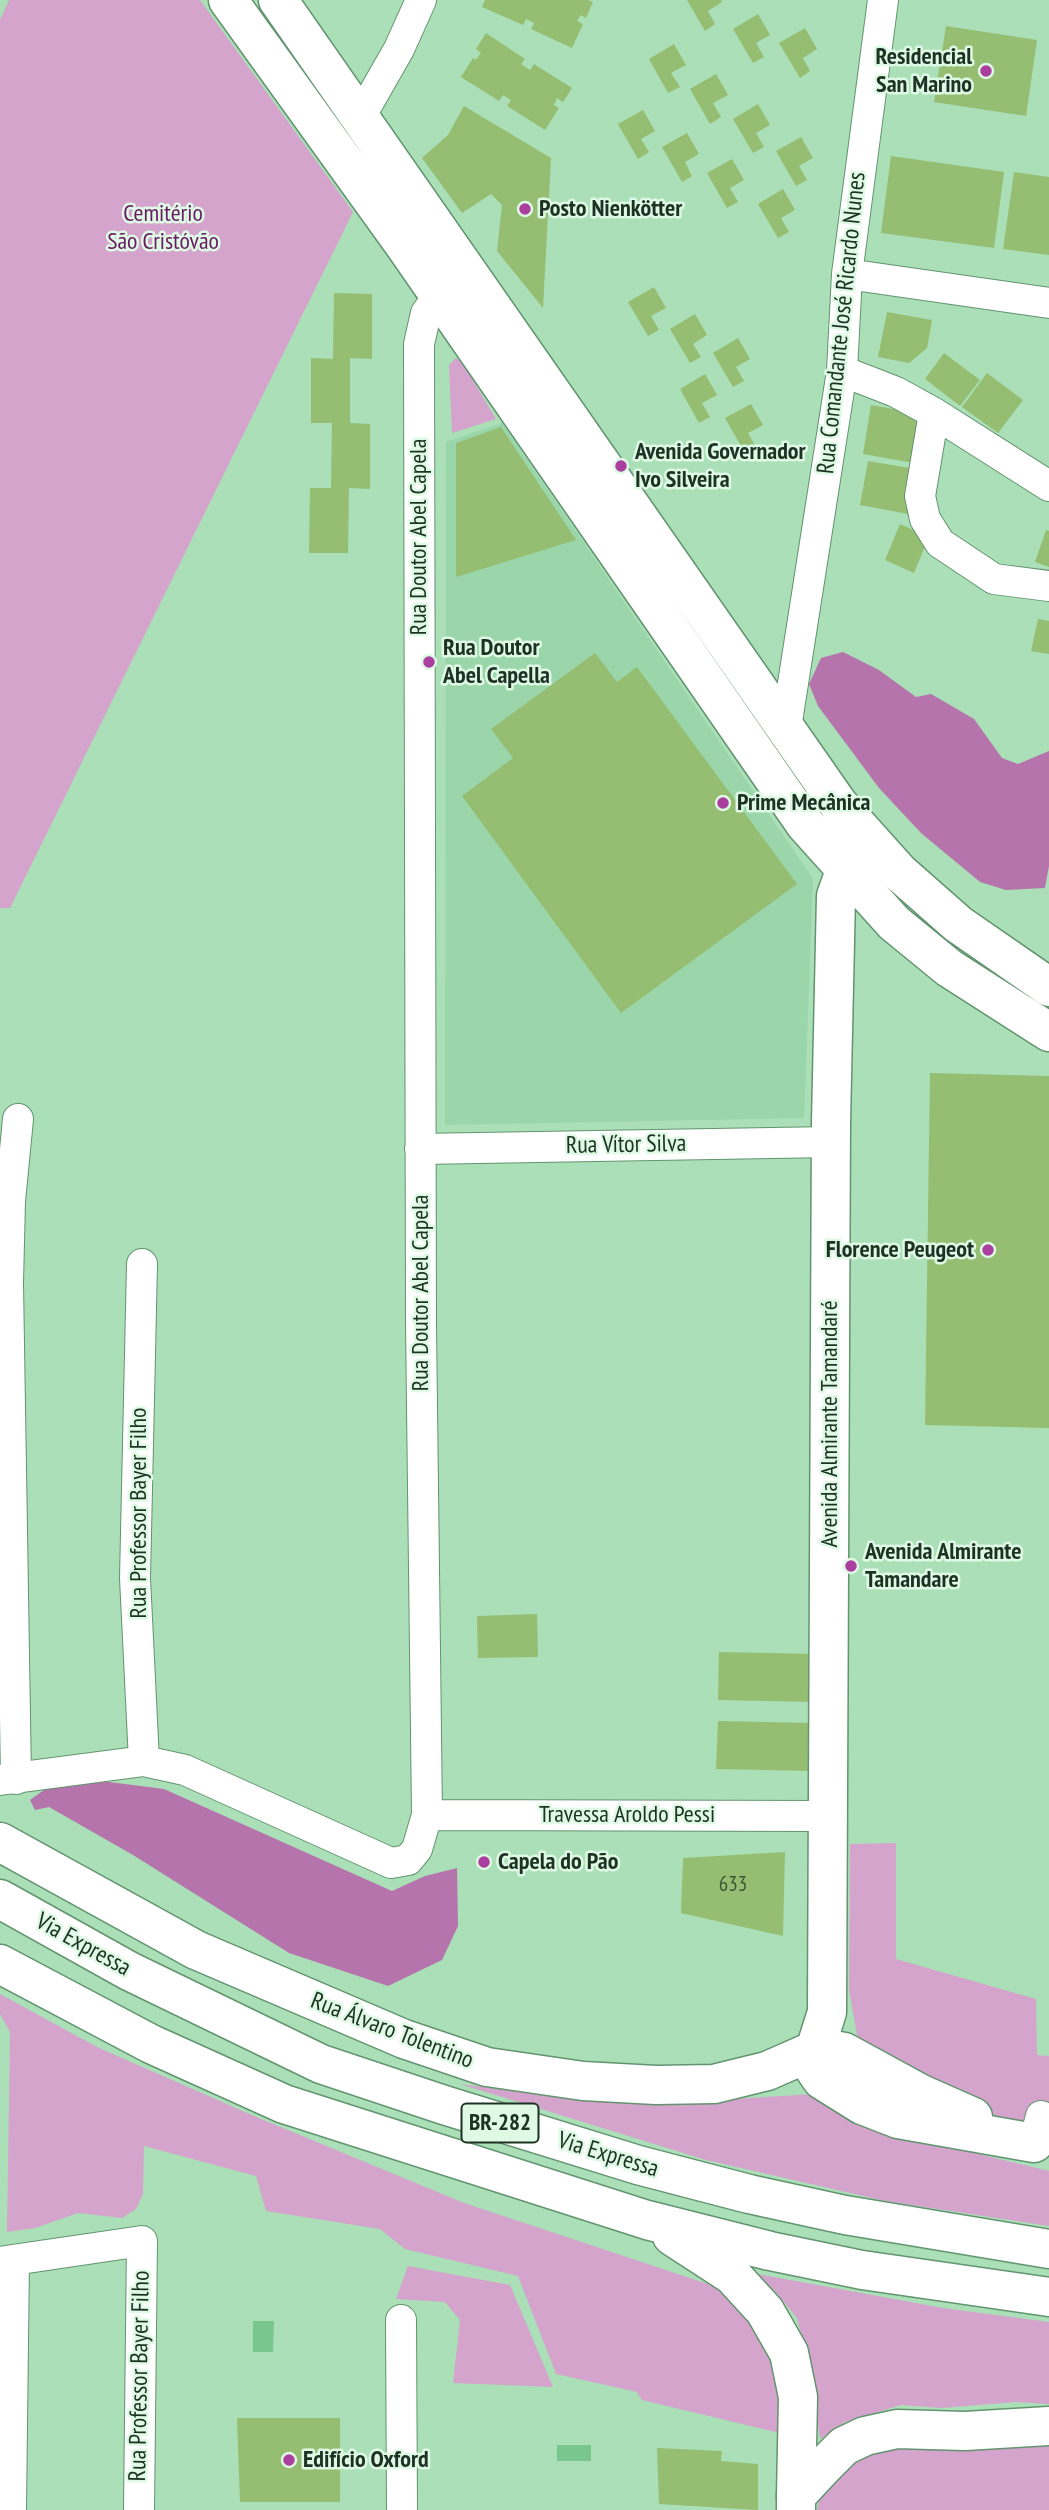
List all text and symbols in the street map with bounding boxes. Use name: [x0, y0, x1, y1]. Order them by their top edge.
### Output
place label: Residencial San Marino: [876, 43, 972, 99]
marker: Residencial San Marino: [978, 63, 994, 79]
street label: Rua Comandante José Ricardo Nunes: [812, 171, 872, 475]
place label: Posto Nienkötter: [539, 195, 682, 223]
park label: Cemitério São Cristóvão: [107, 200, 219, 256]
marker: Posto Nienkötter: [517, 201, 533, 217]
place label: Avenida Governador Ivo Silveira: [635, 438, 806, 494]
street label: Rua Doutor Abel Capela: [405, 439, 433, 635]
marker: Avenida Governador Ivo Silveira: [613, 458, 629, 474]
place label: Rua Doutor Abel Capella: [443, 634, 550, 690]
marker: Rua Doutor Abel Capella: [421, 654, 437, 670]
place label: Prime Mecânica: [737, 789, 870, 817]
marker: Prime Mecânica: [715, 795, 731, 811]
street label: Rua Vítor Silva: [566, 1130, 686, 1160]
street label: Rua Doutor Abel Capela: [407, 1195, 435, 1391]
place label: Florence Peugeot: [826, 1236, 974, 1264]
marker: Florence Peugeot: [980, 1242, 996, 1258]
street label: Avenida Almirante Tamandaré: [816, 1300, 844, 1548]
street label: Rua Professor Bayer Filho: [125, 1408, 153, 1618]
place label: Avenida Almirante Tamandare: [865, 1538, 1021, 1594]
marker: Avenida Almirante Tamandare: [843, 1558, 859, 1574]
street label: Travessa Aroldo Pessi: [539, 1801, 715, 1829]
place label: Capela do Pão: [498, 1848, 618, 1876]
marker: Capela do Pão: [476, 1854, 492, 1870]
house number: 633: [719, 1872, 747, 1898]
street label: Via Expressa: [31, 1907, 135, 1983]
street label: Rua Álvaro Tolentino: [307, 1987, 477, 2075]
road number: BR-282: [462, 2104, 538, 2142]
street label: Via Expressa: [554, 2126, 662, 2184]
street label: Rua Professor Bayer Filho: [124, 2270, 156, 2482]
place label: Edifício Oxford: [303, 2446, 429, 2474]
marker: Edifício Oxford: [281, 2452, 297, 2468]

